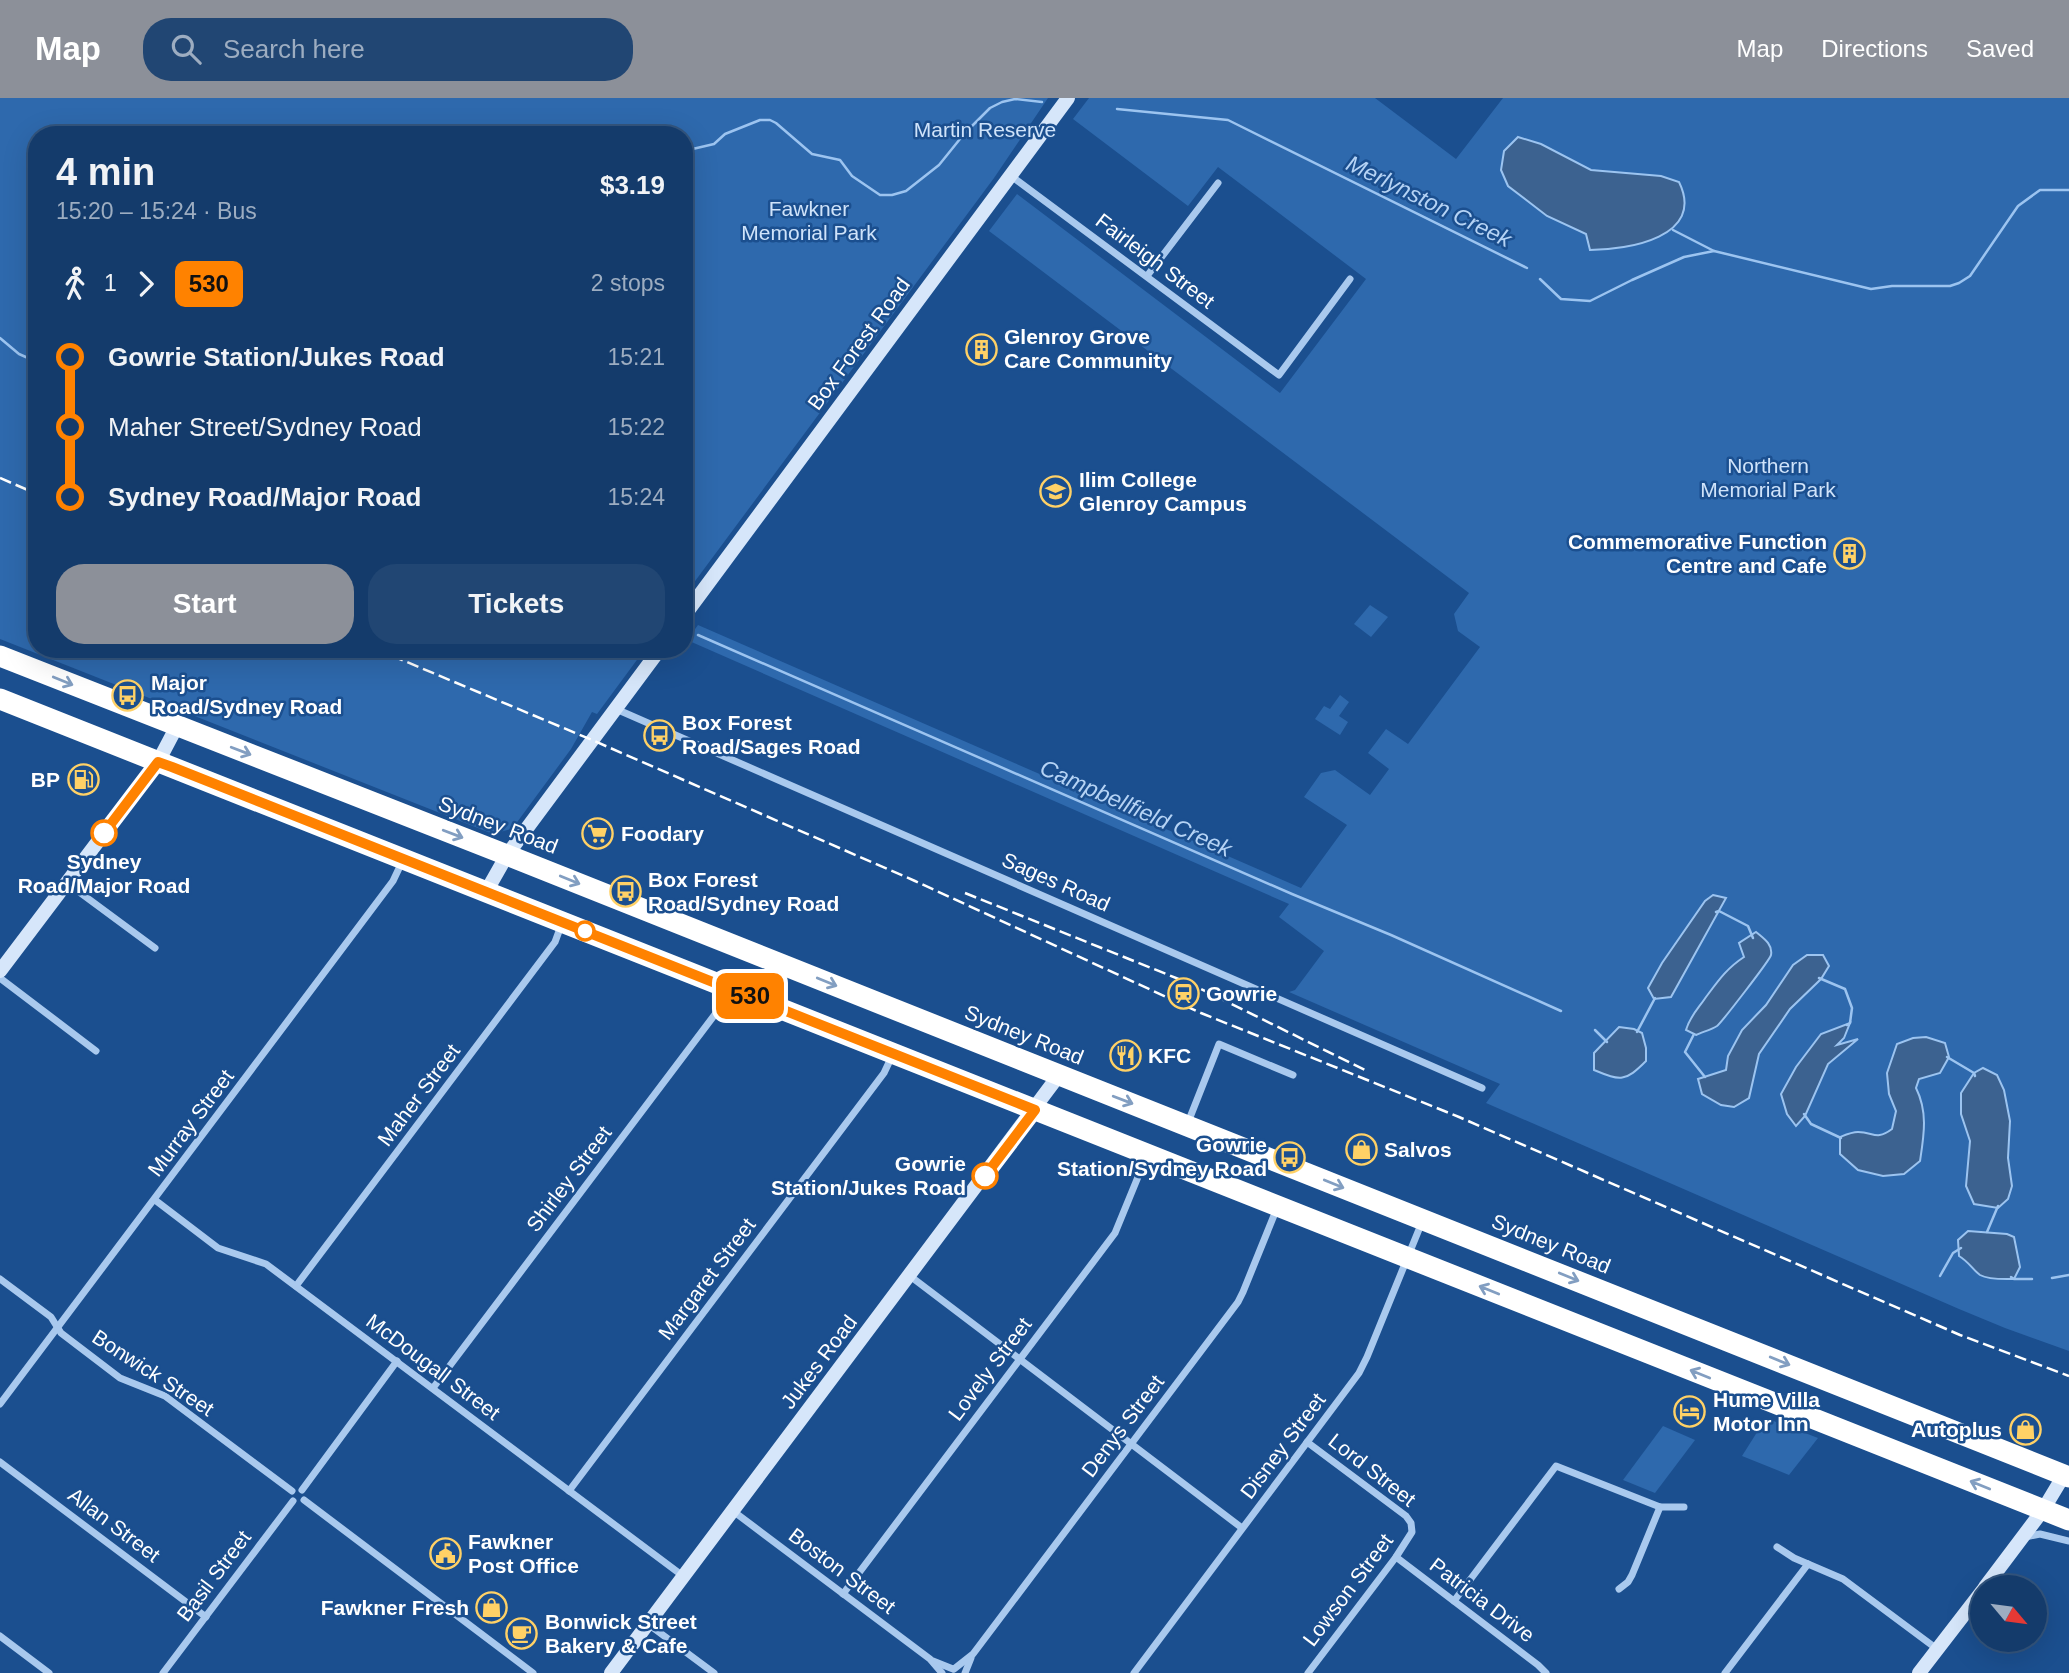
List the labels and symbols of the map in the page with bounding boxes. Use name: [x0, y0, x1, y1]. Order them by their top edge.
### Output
park label: Martin Reserve: [914, 118, 1056, 141]
water label: Merlynston Creek: [1342, 150, 1517, 253]
park label: Fawkner Memorial Park: [741, 197, 877, 244]
street label: Fairleigh Street: [1092, 209, 1219, 313]
street label: Box Forest Road: [803, 273, 914, 414]
place label: Glenroy Grove Care Community: [1004, 325, 1172, 372]
building icon: Glenroy Grove Care Community: [964, 332, 998, 366]
park label: Northern Memorial Park: [1700, 454, 1836, 501]
place label: Ilim College Glenroy Campus: [1079, 468, 1247, 515]
school or university icon: Ilim College Glenroy Campus: [1039, 475, 1073, 509]
place label: Commemorative Function Centre and Cafe: [1568, 530, 1827, 577]
building icon: Commemorative Function Centre and Cafe: [1833, 537, 1867, 571]
place label: Major Road/Sydney Road: [151, 671, 342, 718]
one-way arrow: [52, 675, 74, 688]
bus stop icon: Major Road/Sydney Road: [111, 678, 145, 712]
place label: Box Forest Road/Sages Road: [682, 711, 861, 758]
bus stop icon: Box Forest Road/Sages Road: [642, 718, 676, 752]
one-way arrow: [229, 745, 251, 758]
water label: Campbellfield Creek: [1036, 754, 1237, 863]
fuel station icon: BP: [66, 763, 100, 797]
place label: BP: [31, 768, 60, 791]
street label: Sydney Road: [435, 791, 561, 858]
supermarket icon: Foodary: [581, 817, 615, 851]
marker: Sydney Road/Major Road: [91, 820, 117, 846]
place label: Foodary: [621, 822, 704, 845]
one-way arrow: [441, 828, 463, 841]
street label: Sages Road: [999, 848, 1114, 916]
place label: Sydney Road/Major Road: [18, 850, 190, 897]
place label: Box Forest Road/Sydney Road: [648, 868, 839, 915]
one-way arrow: [559, 874, 580, 887]
bus stop icon: Box Forest Road/Sydney Road: [608, 875, 642, 909]
unlabelled marker: [575, 921, 595, 941]
line badge: 530: [710, 973, 790, 1019]
one-way arrow: [816, 977, 837, 990]
station icon: Gowrie: [1166, 977, 1200, 1011]
place label: Gowrie: [1206, 982, 1277, 1005]
street label: Sydney Road: [961, 1000, 1087, 1069]
street label: Maher Street: [373, 1039, 464, 1150]
restaurant icon: KFC: [1108, 1039, 1142, 1073]
place label: KFC: [1148, 1044, 1191, 1067]
street label: Murray Street: [143, 1065, 238, 1180]
one-way arrow: [1112, 1095, 1133, 1107]
street label: Shirley Street: [521, 1121, 616, 1236]
place label: Gowrie Station/Sydney Road: [1057, 1133, 1267, 1180]
shop icon: Salvos: [1344, 1133, 1378, 1167]
place label: Salvos: [1384, 1138, 1452, 1161]
bus stop icon: Gowrie Station/Sydney Road: [1273, 1140, 1307, 1174]
place label: Gowrie Station/Jukes Road: [771, 1152, 966, 1199]
marker: Gowrie Station/Jukes Road: [972, 1163, 998, 1189]
one-way arrow: [1323, 1178, 1345, 1191]
street label: Sydney Road: [1488, 1209, 1614, 1278]
street label: Margaret Street: [654, 1213, 760, 1344]
one-way arrow: [1557, 1271, 1579, 1284]
one-way arrow: [1478, 1282, 1500, 1295]
street label: McDougall Street: [362, 1309, 505, 1424]
street label: Jukes Road: [776, 1310, 861, 1413]
street label: Lovely Street: [944, 1313, 1036, 1425]
street label: Bonwick Street: [88, 1325, 218, 1420]
one-way arrow: [1769, 1356, 1790, 1369]
one-way arrow: [1690, 1366, 1712, 1379]
street label: Denys Street: [1077, 1370, 1168, 1481]
street label: Disney Street: [1235, 1388, 1330, 1503]
place label: Hume Villa Motor Inn: [1713, 1388, 1820, 1435]
hotel icon: Hume Villa Motor Inn: [1673, 1395, 1707, 1429]
shop icon: Autoplus: [2008, 1413, 2042, 1447]
place label: Autoplus: [1911, 1418, 2002, 1441]
street label: Lord Street: [1324, 1429, 1420, 1511]
one-way arrow: [1970, 1477, 1991, 1490]
street label: Allan Street: [64, 1483, 165, 1567]
street label: Boston Street: [785, 1523, 900, 1618]
street label: Basil Street: [172, 1526, 255, 1626]
street label: Lowson Street: [1298, 1529, 1397, 1650]
place label: Fawkner Post Office: [468, 1530, 579, 1577]
public building icon: Fawkner Post Office: [428, 1537, 462, 1571]
street label: Patricia Drive: [1426, 1553, 1539, 1646]
north arrow: [1970, 1575, 2048, 1652]
shop icon: Fawkner Fresh: [475, 1591, 509, 1625]
place label: Fawkner Fresh: [321, 1596, 469, 1619]
place label: Bonwick Street Bakery & Cafe: [545, 1610, 697, 1657]
cafe icon: Bonwick Street Bakery & Cafe: [505, 1617, 539, 1651]

